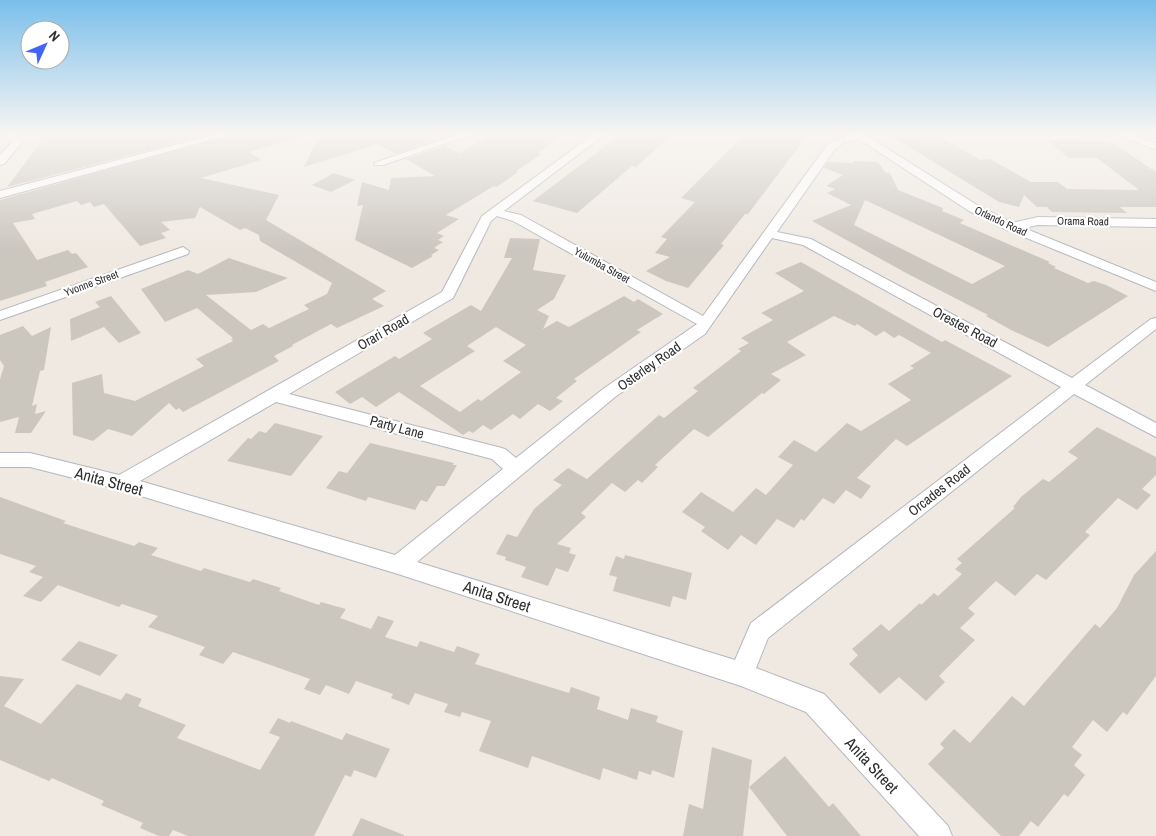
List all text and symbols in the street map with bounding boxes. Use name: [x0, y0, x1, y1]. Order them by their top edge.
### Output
north arrow: [20, 20, 70, 70]
text: N: [45, 27, 64, 45]
street label: Orlando Road: [973, 203, 1029, 239]
street label: Orama Road: [1057, 214, 1109, 228]
street label: Yulumba Street: [572, 244, 633, 286]
street label: Yvonne Street: [62, 267, 120, 299]
street label: Orestes Road: [930, 302, 1000, 352]
street label: Orari Road: [354, 310, 412, 354]
street label: Osterley Road: [614, 338, 684, 394]
street label: Party Lane: [368, 411, 426, 443]
street label: Orcades Road: [904, 460, 974, 520]
street label: Anita Street: [72, 461, 146, 501]
street label: Anita Street: [460, 575, 534, 617]
street label: Anita Street: [840, 731, 904, 798]

